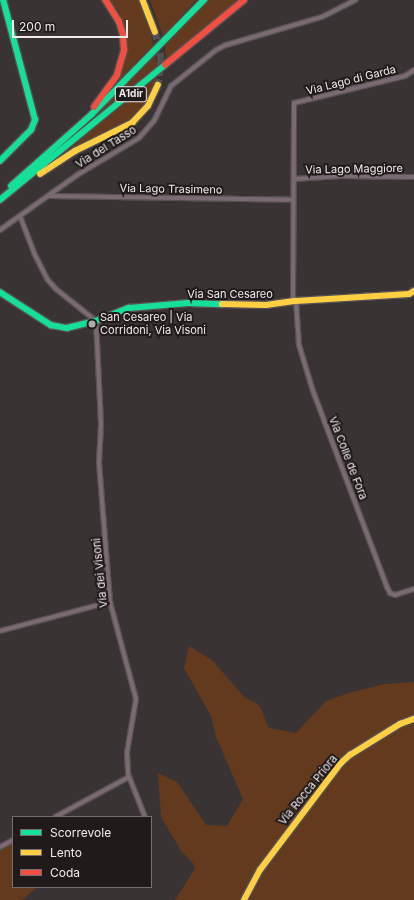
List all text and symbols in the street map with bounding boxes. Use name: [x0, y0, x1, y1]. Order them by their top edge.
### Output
scale bar: [14, 12, 130, 38]
text: 200 m: [19, 19, 55, 34]
street label: Via Lago di Garda: [305, 62, 397, 98]
road number: A1dir: [114, 86, 148, 102]
street label: Via del Tasso: [73, 123, 139, 171]
street label: Via Lago Maggiore: [305, 162, 403, 176]
street label: Via Lago Trasimeno: [120, 182, 222, 196]
street label: Via San Cesareo: [187, 287, 273, 301]
place label: San Cesareo | Via Corridoni, Via Visoni: [100, 311, 206, 337]
marker: San Cesareo | Via Corridoni, Via Visoni: [87, 319, 97, 329]
street label: Via Colle de Fora: [326, 414, 370, 502]
street label: Via dei Visoni: [90, 537, 110, 609]
street label: Via Rocca Priora: [276, 752, 340, 828]
legend: [12, 816, 152, 888]
text: Scorrevole: [50, 825, 111, 840]
text: Lento: [50, 845, 82, 860]
text: Coda: [50, 865, 80, 880]

